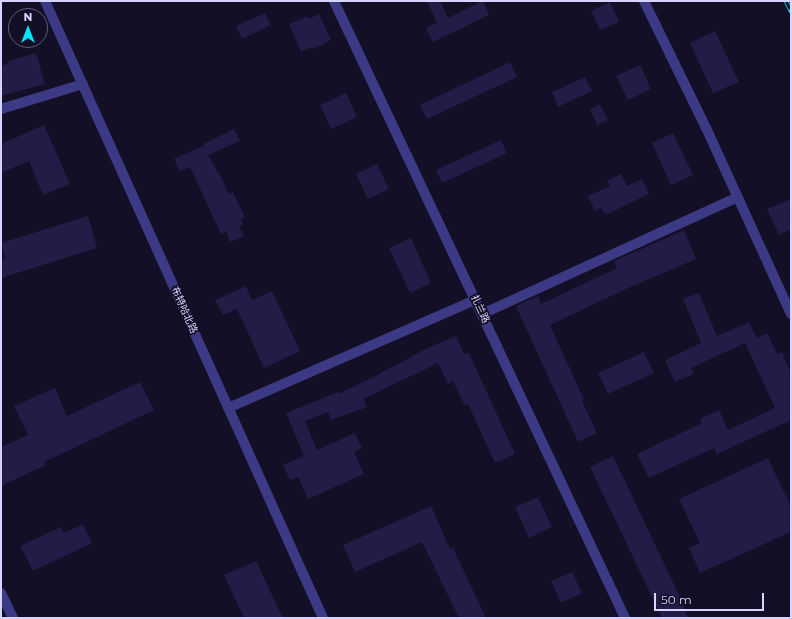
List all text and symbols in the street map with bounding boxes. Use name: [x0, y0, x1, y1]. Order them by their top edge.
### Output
north arrow: [8, 8, 48, 48]
text: N: [24, 10, 32, 24]
street label: 布特哈北路: [168, 285, 200, 335]
street label: 扎兰路: [468, 293, 492, 325]
scale bar: [656, 585, 766, 611]
text: 50 m: [661, 592, 692, 607]

